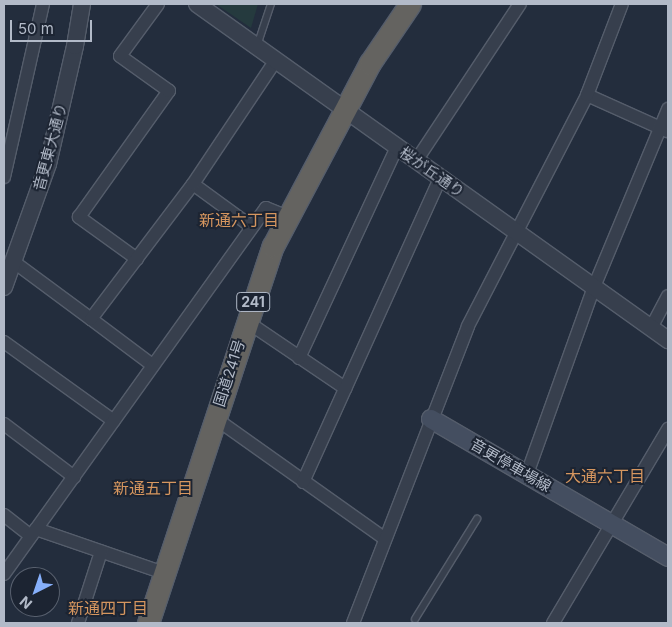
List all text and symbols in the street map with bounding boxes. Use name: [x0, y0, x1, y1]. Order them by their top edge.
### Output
scale bar: [12, 10, 95, 42]
text: 50 m: [18, 19, 54, 38]
street label: 音更東大通り: [30, 101, 70, 193]
street label: 桜が丘通り: [396, 143, 468, 201]
district label: 新通六丁目: [199, 210, 279, 230]
road number: 241: [236, 290, 270, 314]
street label: 国道241号: [210, 337, 248, 409]
street label: 音更停車場線: [468, 435, 554, 495]
district label: 大通六丁目: [565, 466, 645, 486]
district label: 新通五丁目: [113, 478, 193, 498]
north arrow: [10, 567, 60, 617]
text: N: [16, 593, 35, 613]
district label: 新通四丁目: [68, 598, 148, 618]

